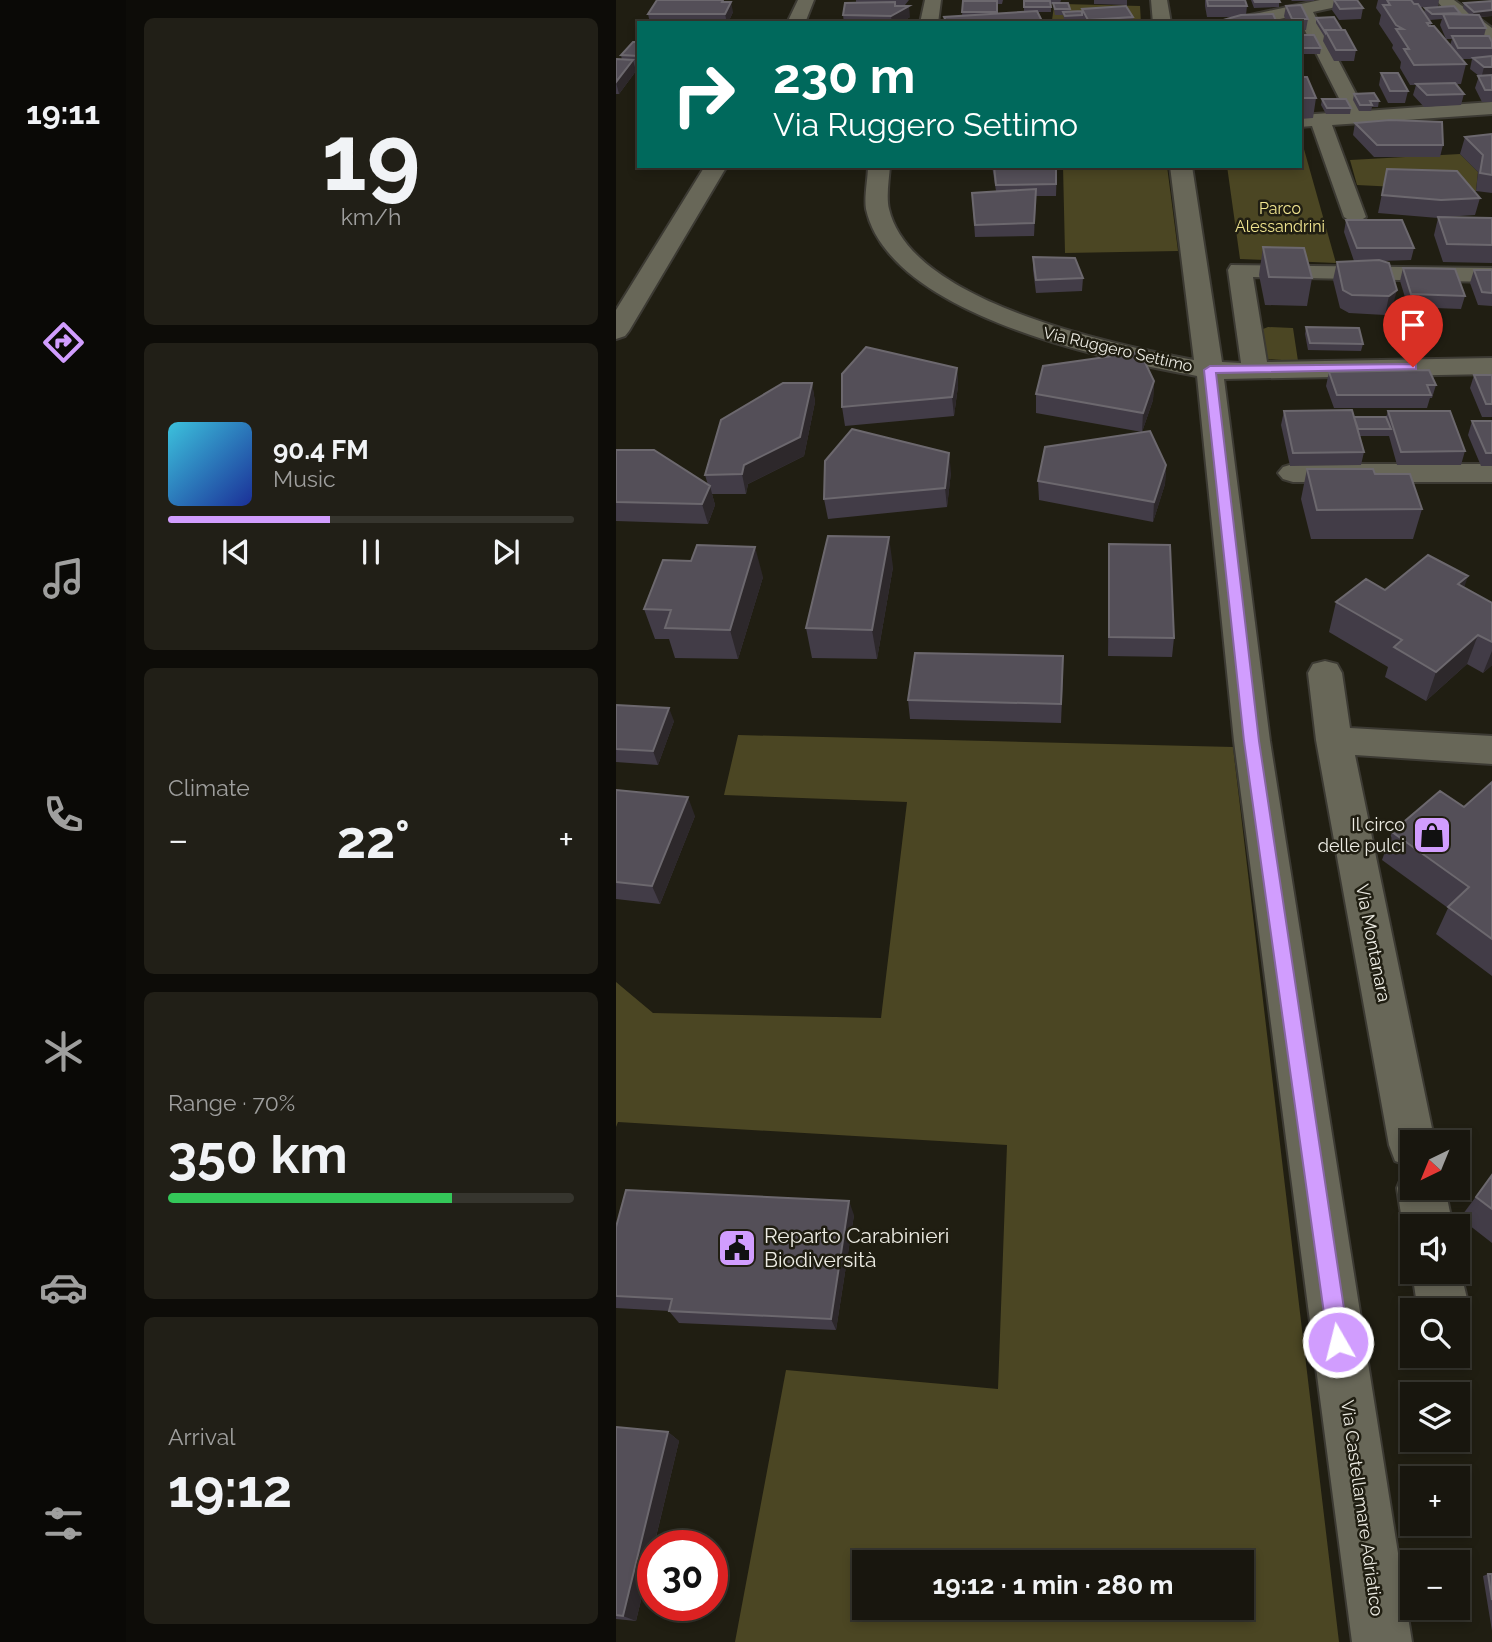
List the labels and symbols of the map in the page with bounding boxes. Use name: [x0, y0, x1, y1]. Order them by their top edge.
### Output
park label: Parco Alessandrini: [1235, 199, 1325, 236]
pin: [1383, 295, 1443, 367]
street label: Via Ruggero Settimo: [1041, 323, 1194, 376]
place label: Il circo delle pulci: [1318, 814, 1405, 856]
shop icon: Il circo delle pulci: [1411, 814, 1453, 856]
street label: Via Montanara: [1352, 882, 1395, 1004]
north arrow: [1400, 1130, 1470, 1200]
place label: Reparto Carabinieri Biodiversità: [764, 1223, 949, 1272]
public building icon: Reparto Carabinieri Biodiversità: [716, 1227, 758, 1269]
position arrow: [1301, 1305, 1375, 1379]
street label: Via Castellamare Adriatico: [1337, 1399, 1388, 1618]
speed limit sign: 30: [637, 1530, 728, 1621]

